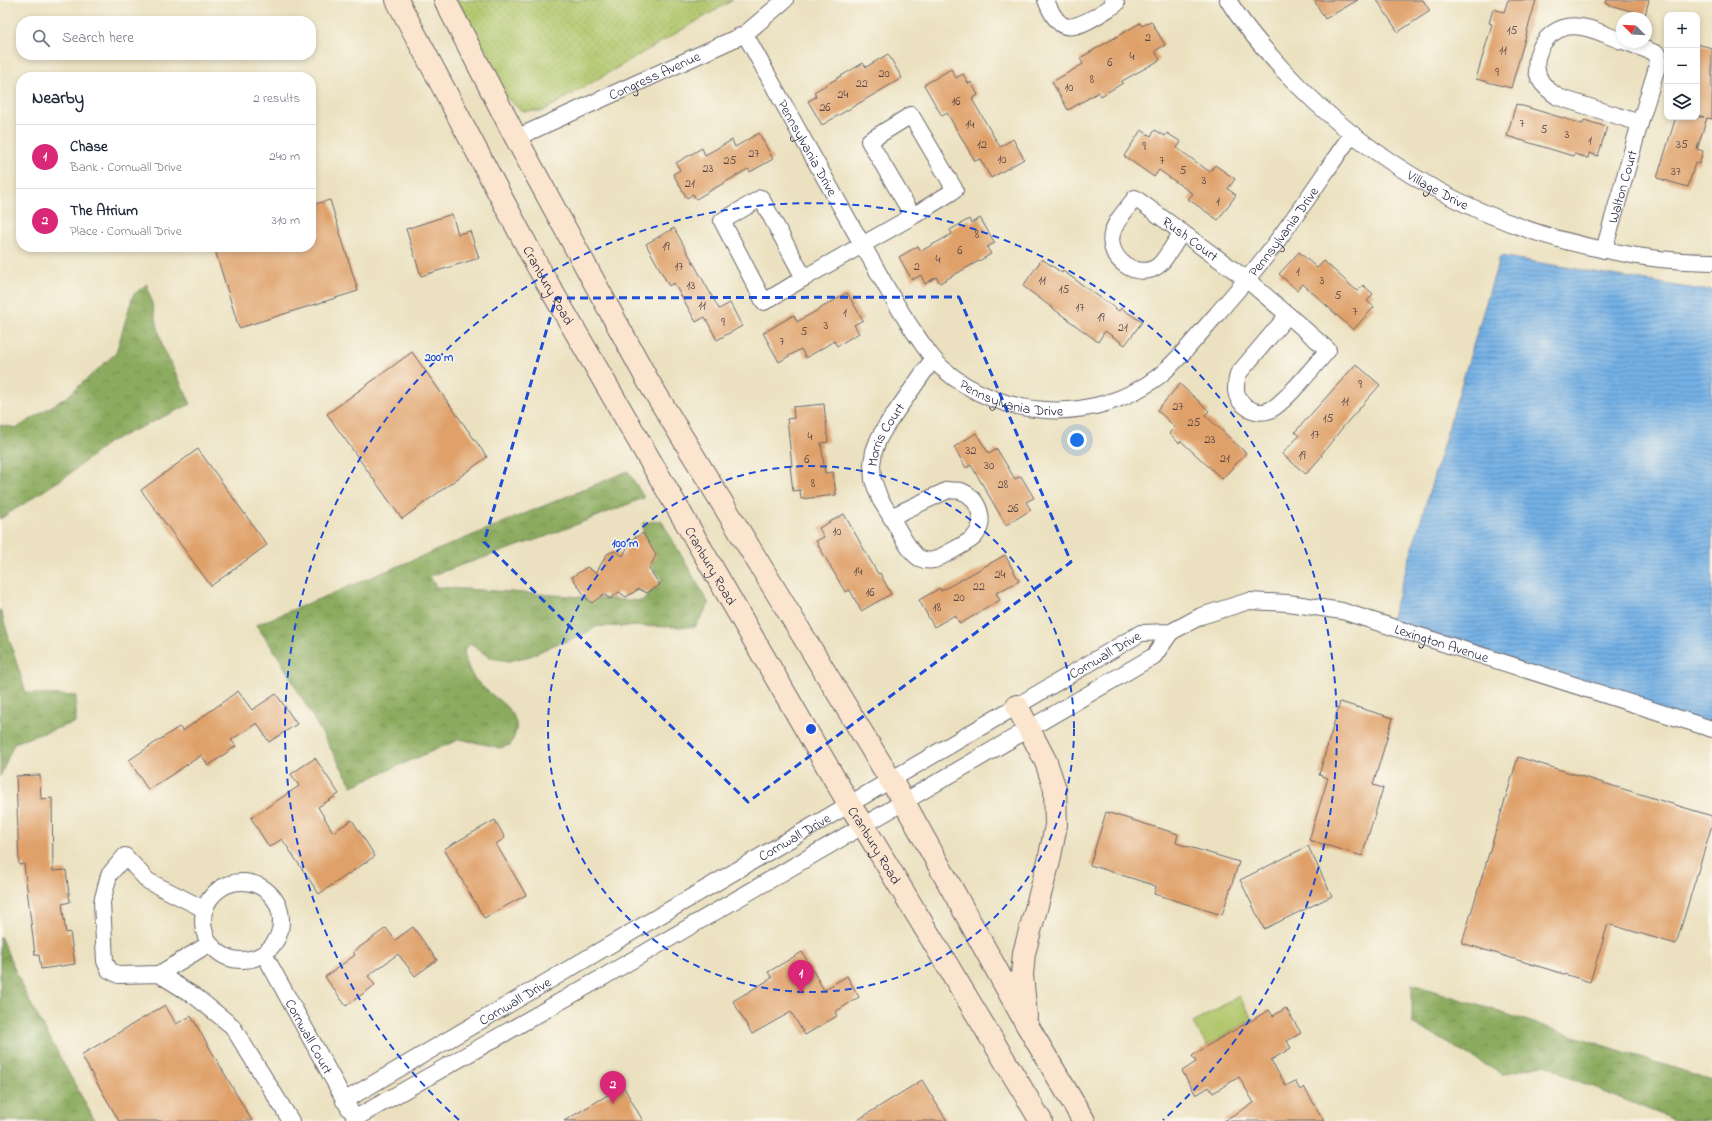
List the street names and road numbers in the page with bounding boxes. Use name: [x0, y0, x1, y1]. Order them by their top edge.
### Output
street label: Congress Avenue: [606, 46, 705, 106]
street label: Pennsylvania Drive: [771, 96, 842, 201]
street label: Walton Court: [1603, 148, 1644, 226]
street label: Village Drive: [1402, 165, 1472, 217]
street label: Pennsylvania Drive: [1244, 182, 1325, 282]
street label: Rush Court: [1157, 212, 1222, 268]
street label: Cranbury Road: [517, 243, 578, 329]
street label: Pennsylvania Drive: [955, 375, 1064, 422]
street label: Morris Court: [863, 399, 911, 468]
street label: Cranbury Road: [678, 523, 741, 610]
street label: Lexington Avenue: [1392, 619, 1492, 669]
street label: Cornwall Drive: [1065, 626, 1146, 685]
street label: Cranbury Road: [842, 803, 905, 889]
street label: Cornwall Drive: [755, 808, 836, 867]
street label: Cornwall Drive: [475, 972, 556, 1031]
street label: Cornwall Court: [279, 996, 337, 1079]

